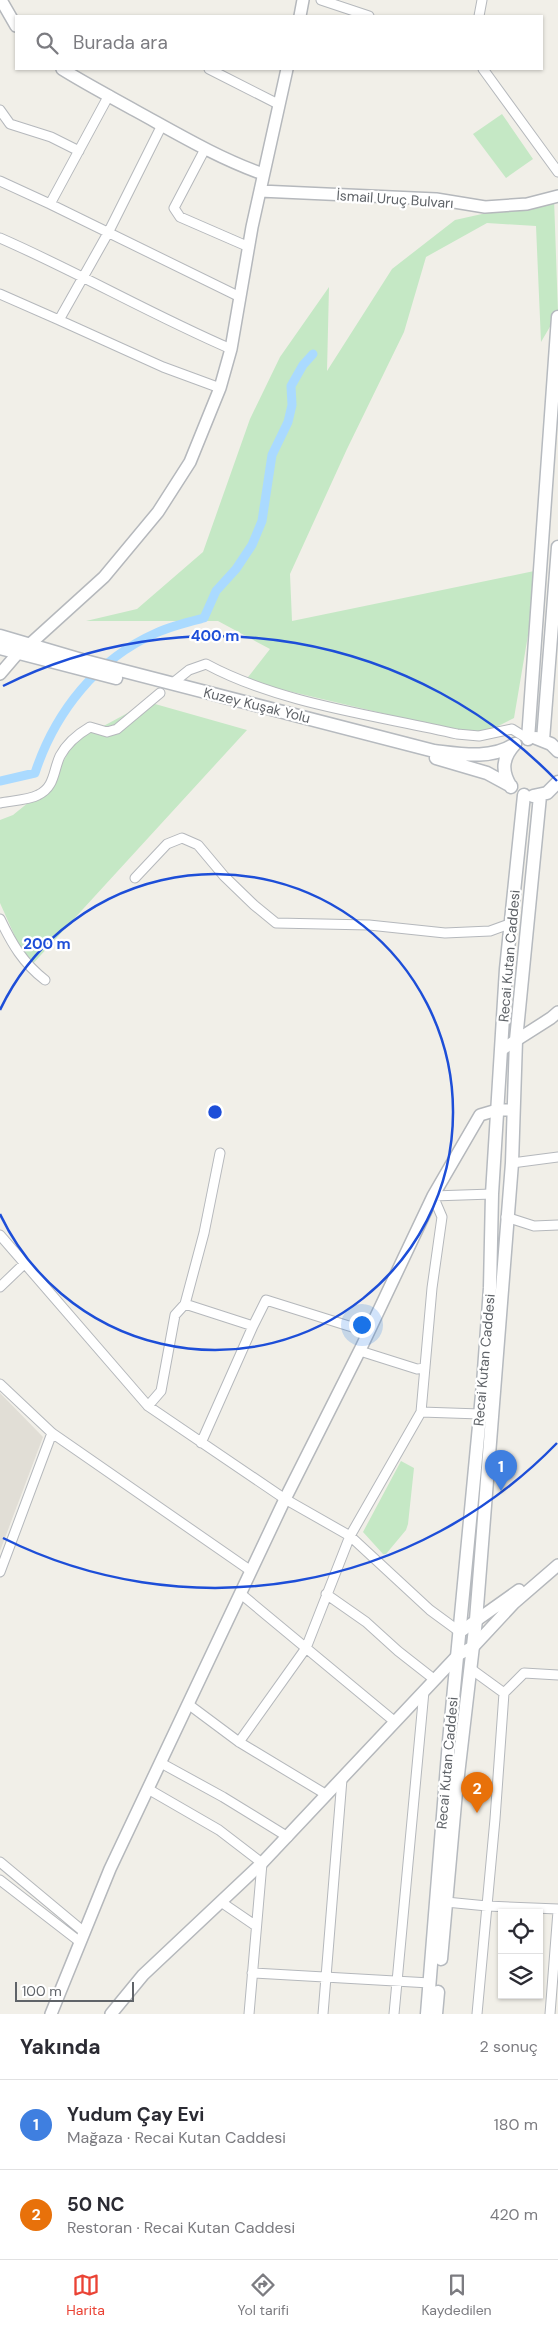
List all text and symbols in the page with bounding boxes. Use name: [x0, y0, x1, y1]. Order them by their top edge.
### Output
search box: [15, 15, 543, 70]
icon: search: [33, 29, 61, 57]
text: Burada ara: [73, 30, 168, 55]
street label: İsmail Uruç Bulvarı: [336, 186, 454, 212]
text: 400 m: [191, 626, 239, 646]
street label: Kuzey Kuşak Yolu: [202, 683, 312, 727]
street label: Recai Kutan Caddesi: [494, 889, 524, 1023]
text: 200 m: [23, 934, 71, 954]
centre of rings: [206, 1103, 224, 1121]
street label: Recai Kutan Caddesi: [469, 1293, 499, 1427]
your location: [349, 1312, 375, 1338]
pin: 1: [485, 1450, 517, 1491]
street label: Recai Kutan Caddesi: [432, 1696, 462, 1830]
pin: 2: [461, 1772, 493, 1813]
map controls: [498, 1909, 543, 1999]
button: locate: [498, 1909, 543, 1954]
button: layers: [498, 1954, 543, 1999]
scale bar: [15, 1979, 134, 2002]
text: 100 m: [22, 1982, 62, 2000]
text: Yakında: [20, 2033, 101, 2061]
text: 2 sonuç: [480, 2036, 538, 2057]
text: Yudum Çay Evi: [67, 2102, 204, 2127]
text: 1: [33, 2114, 39, 2135]
text: 180 m: [494, 2114, 538, 2135]
text: Mağaza · Recai Kutan Caddesi: [67, 2127, 286, 2148]
text: 50 NC: [67, 2192, 125, 2217]
text: 2: [31, 2204, 41, 2225]
text: 420 m: [490, 2204, 538, 2225]
text: Restoran · Recai Kutan Caddesi: [67, 2217, 295, 2238]
tab: Harita: [66, 2271, 105, 2319]
tab: Yol tarifi: [238, 2271, 289, 2319]
tab: Kaydedilen: [422, 2271, 492, 2319]

